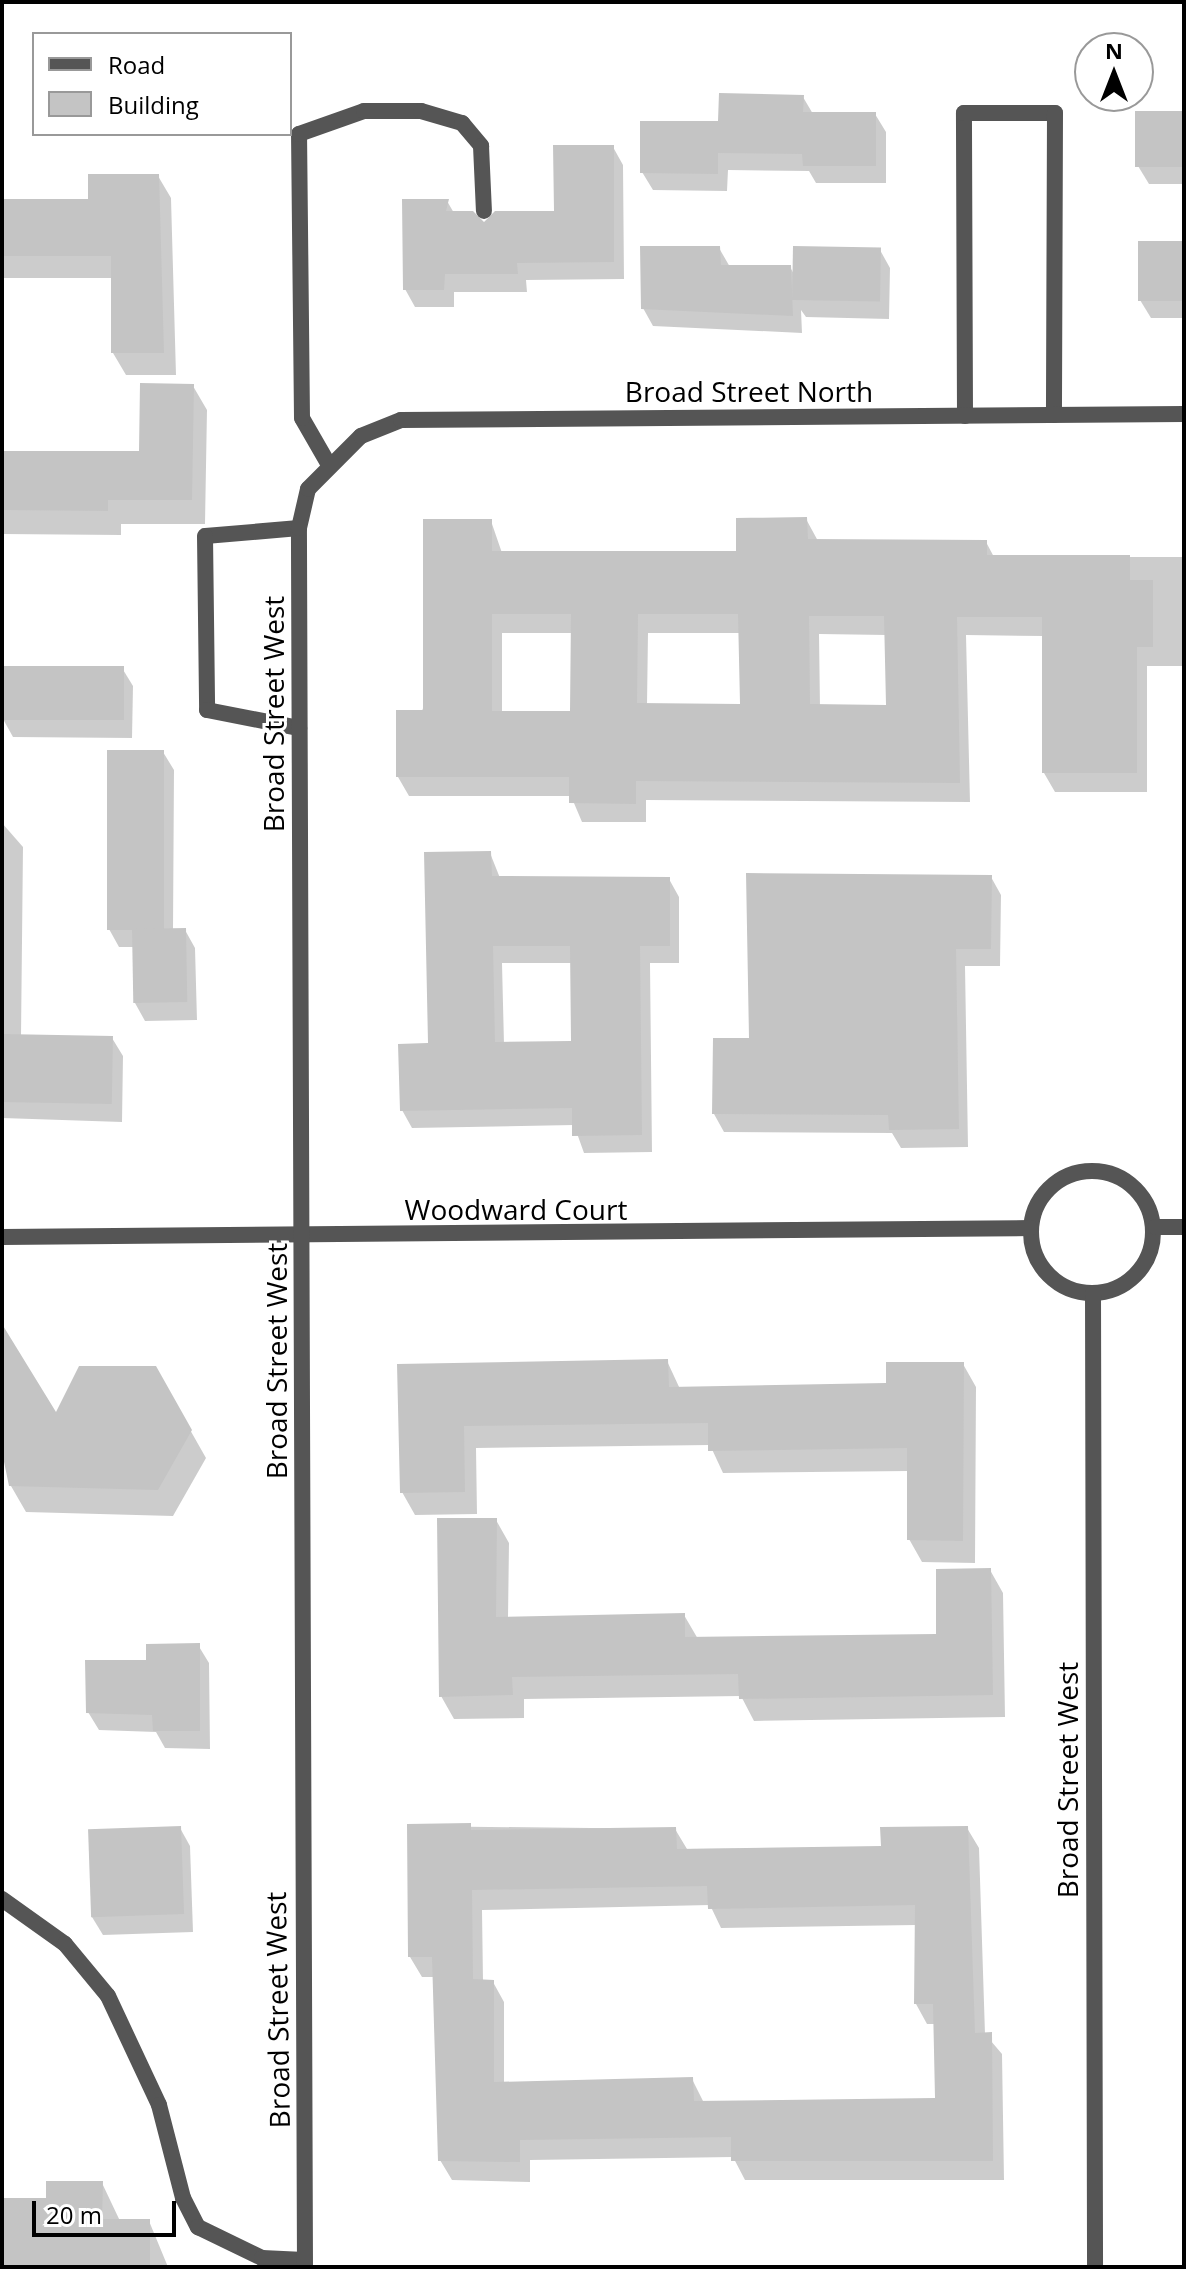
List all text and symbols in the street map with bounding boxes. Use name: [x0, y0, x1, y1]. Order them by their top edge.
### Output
legend: [32, 32, 292, 136]
north arrow: [1074, 32, 1154, 112]
text: N: [1105, 35, 1123, 65]
text: Road: [108, 48, 165, 81]
text: Building: [108, 88, 199, 121]
street label: Broad Street North: [625, 374, 873, 408]
street label: Broad Street West: [256, 596, 290, 832]
street label: Woodward Court: [405, 1192, 627, 1226]
street label: Broad Street West: [259, 1243, 293, 1479]
street label: Broad Street West: [1050, 1662, 1084, 1898]
street label: Broad Street West: [258, 1891, 296, 2129]
scale bar: [36, 2185, 180, 2235]
text: 20 m: [46, 2198, 102, 2231]

